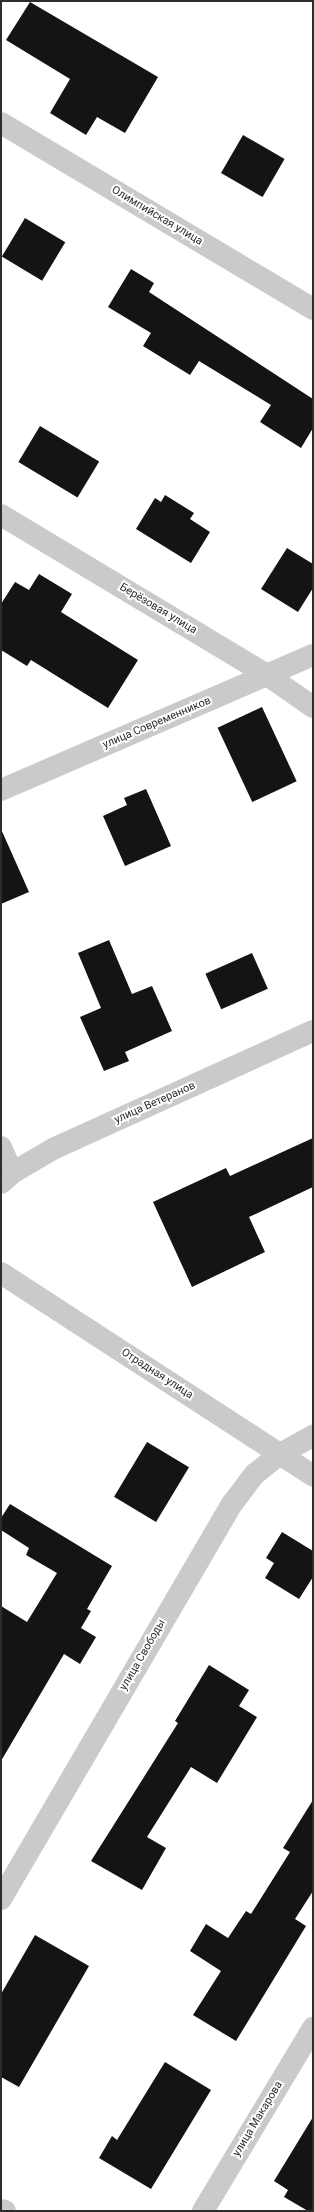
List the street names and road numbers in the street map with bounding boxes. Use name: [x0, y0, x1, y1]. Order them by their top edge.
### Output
street label: Олимпийская улица: [109, 184, 205, 248]
street label: Берёзовая улица: [117, 581, 199, 637]
street label: улица Современников: [101, 694, 213, 752]
street label: улица Ветеранов: [112, 1079, 198, 1127]
street label: Отрадная улица: [119, 1346, 195, 1402]
street label: улица Свободы: [117, 1617, 169, 1693]
street label: улица Макарова: [230, 2079, 286, 2159]

